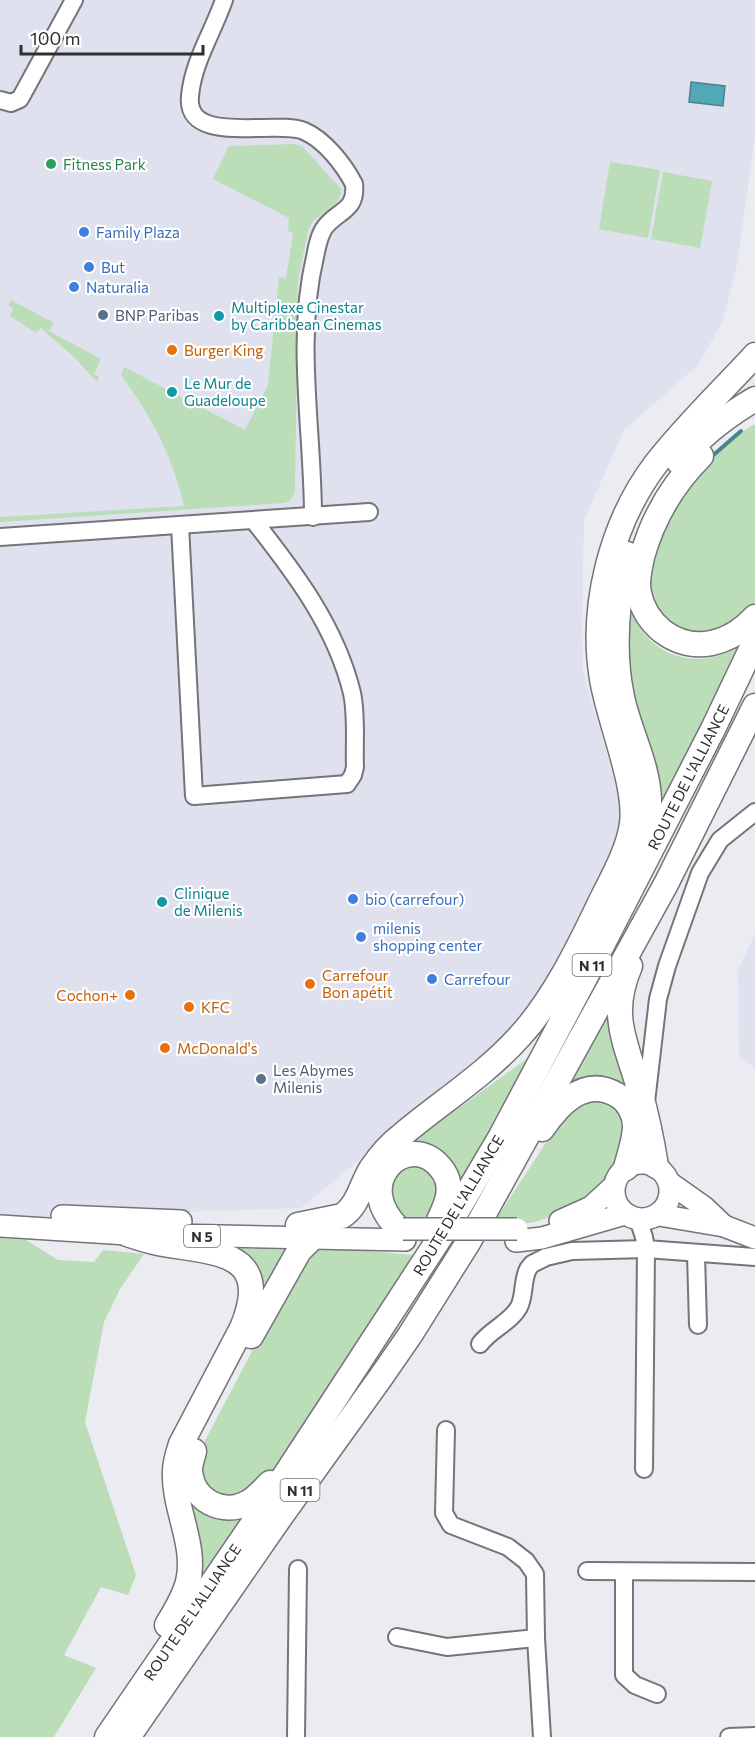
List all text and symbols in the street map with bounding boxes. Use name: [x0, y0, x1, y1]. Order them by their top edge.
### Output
scale bar: [21, 18, 202, 56]
text: 100 m: [30, 27, 80, 49]
place label: Fitness Park: [63, 155, 146, 173]
marker: Fitness Park: [44, 157, 58, 171]
place label: Family Plaza: [96, 223, 180, 241]
marker: Family Plaza: [77, 225, 91, 239]
place label: But: [101, 258, 125, 276]
marker: But: [82, 260, 96, 274]
place label: Naturalia: [86, 278, 149, 296]
marker: Naturalia: [67, 280, 81, 294]
place label: Multiplexe Cinestar by Caribbean Cinemas: [231, 298, 382, 333]
place label: BNP Paribas: [115, 306, 199, 324]
marker: BNP Paribas: [96, 308, 110, 322]
marker: Multiplexe Cinestar by Caribbean Cinemas: [212, 309, 226, 323]
place label: Burger King: [184, 341, 263, 359]
marker: Burger King: [165, 343, 179, 357]
place label: Le Mur de Guadeloupe: [184, 374, 266, 409]
marker: Le Mur de Guadeloupe: [165, 385, 179, 399]
street label: ROUTE DE L'ALLIANCE: [644, 701, 733, 853]
place label: Clinique de Milenis: [174, 884, 243, 919]
place label: bio (carrefour): [365, 890, 464, 908]
marker: bio (carrefour): [346, 892, 360, 906]
marker: Clinique de Milenis: [155, 895, 169, 909]
place label: milenis shopping center: [373, 919, 482, 954]
marker: milenis shopping center: [354, 930, 368, 944]
road number: N 11: [572, 954, 612, 976]
place label: Carrefour Bon apétit: [322, 966, 393, 1001]
place label: Carrefour: [444, 970, 511, 988]
marker: Carrefour: [425, 972, 439, 986]
marker: Carrefour Bon apétit: [303, 977, 317, 991]
place label: Cochon+: [56, 986, 118, 1004]
marker: Cochon+: [123, 988, 137, 1002]
place label: KFC: [201, 998, 230, 1016]
marker: KFC: [182, 1000, 196, 1014]
place label: McDonald's: [177, 1039, 258, 1057]
marker: McDonald's: [158, 1041, 172, 1055]
place label: Les Abymes Milenis: [273, 1061, 354, 1096]
marker: Les Abymes Milenis: [254, 1072, 268, 1086]
street label: ROUTE DE L'ALLIANCE: [409, 1131, 507, 1278]
road number: N 5: [184, 1225, 220, 1247]
road number: N 11: [280, 1479, 320, 1501]
street label: ROUTE DE L'ALLIANCE: [140, 1540, 244, 1684]

